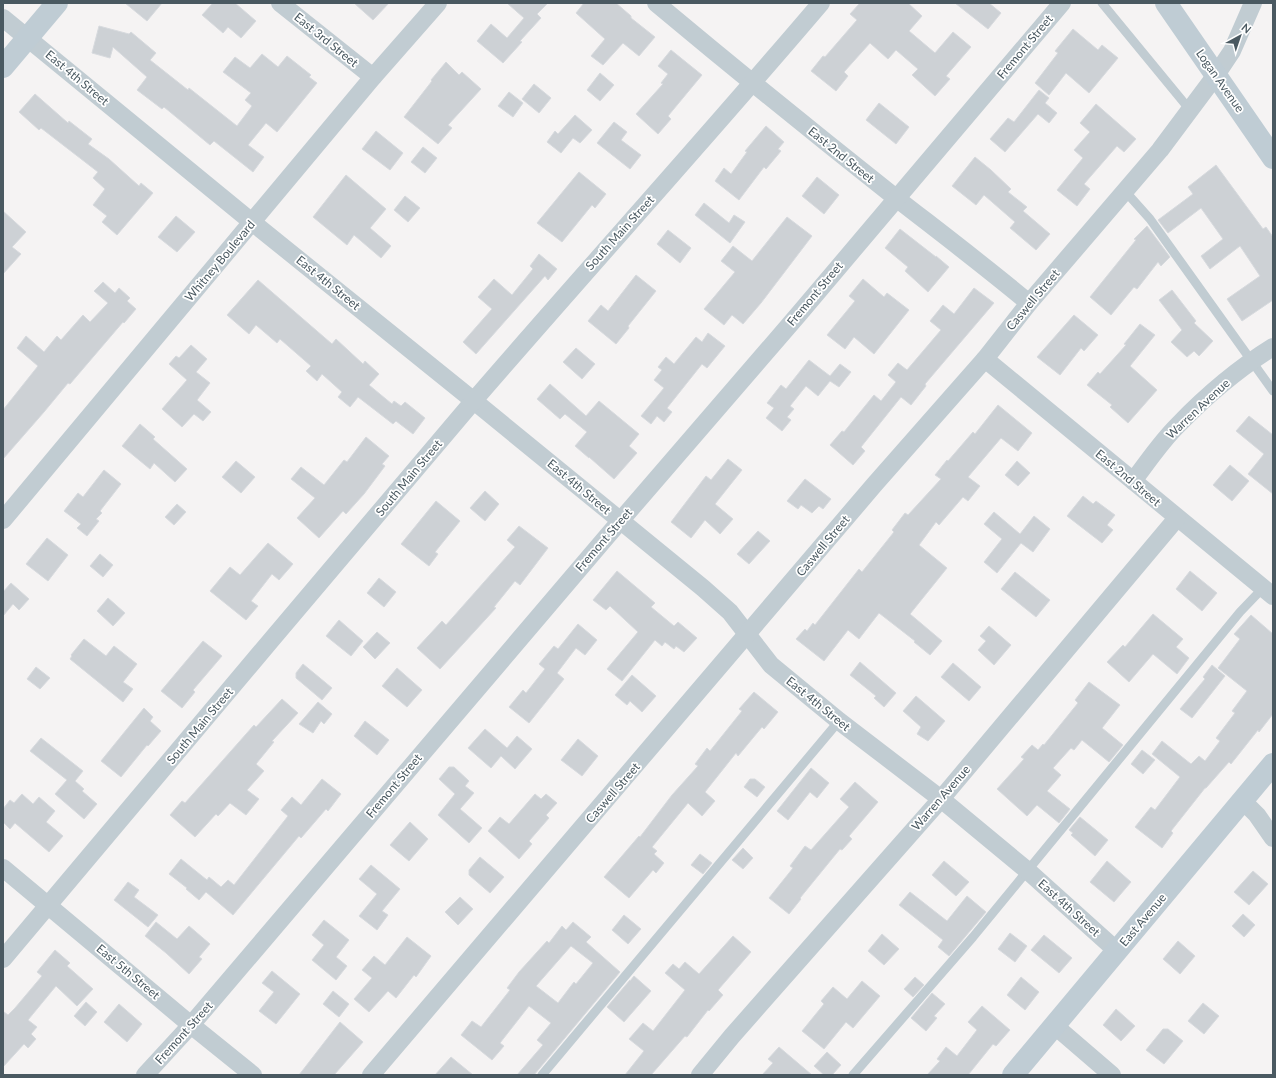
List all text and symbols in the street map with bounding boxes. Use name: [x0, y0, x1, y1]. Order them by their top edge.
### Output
street label: East 3rd Street: [291, 9, 362, 70]
street label: Fremont Street: [993, 11, 1056, 82]
north arrow: [1220, 16, 1260, 56]
text: N: [1239, 20, 1254, 36]
street label: Logan Avenue: [1193, 46, 1248, 115]
street label: East 4th Street: [43, 47, 113, 109]
street label: East 2nd Street: [805, 123, 878, 186]
street label: South Main Street: [582, 192, 658, 273]
street label: Whitney Boulevard: [181, 217, 258, 304]
street label: East 4th Street: [293, 252, 364, 313]
street label: Fremont Street: [783, 258, 846, 329]
street label: Caswell Street: [1003, 266, 1063, 333]
street label: Warren Avenue: [1163, 375, 1233, 442]
street label: South Main Street: [372, 436, 445, 519]
street label: East 2nd Street: [1093, 446, 1164, 510]
street label: East 4th Street: [545, 456, 615, 518]
street label: Fremont Street: [572, 504, 636, 574]
street label: Caswell Street: [793, 512, 853, 579]
street label: East 4th Street: [783, 673, 854, 734]
street label: South Main Street: [163, 684, 236, 767]
street label: Fremont Street: [362, 750, 425, 821]
street label: Caswell Street: [582, 759, 643, 826]
street label: Warren Avenue: [908, 762, 973, 833]
street label: East 4th Street: [1035, 876, 1104, 940]
street label: East Avenue: [1116, 890, 1169, 949]
street label: East 5th Street: [94, 941, 164, 1003]
street label: Fremont Street: [152, 998, 216, 1067]

